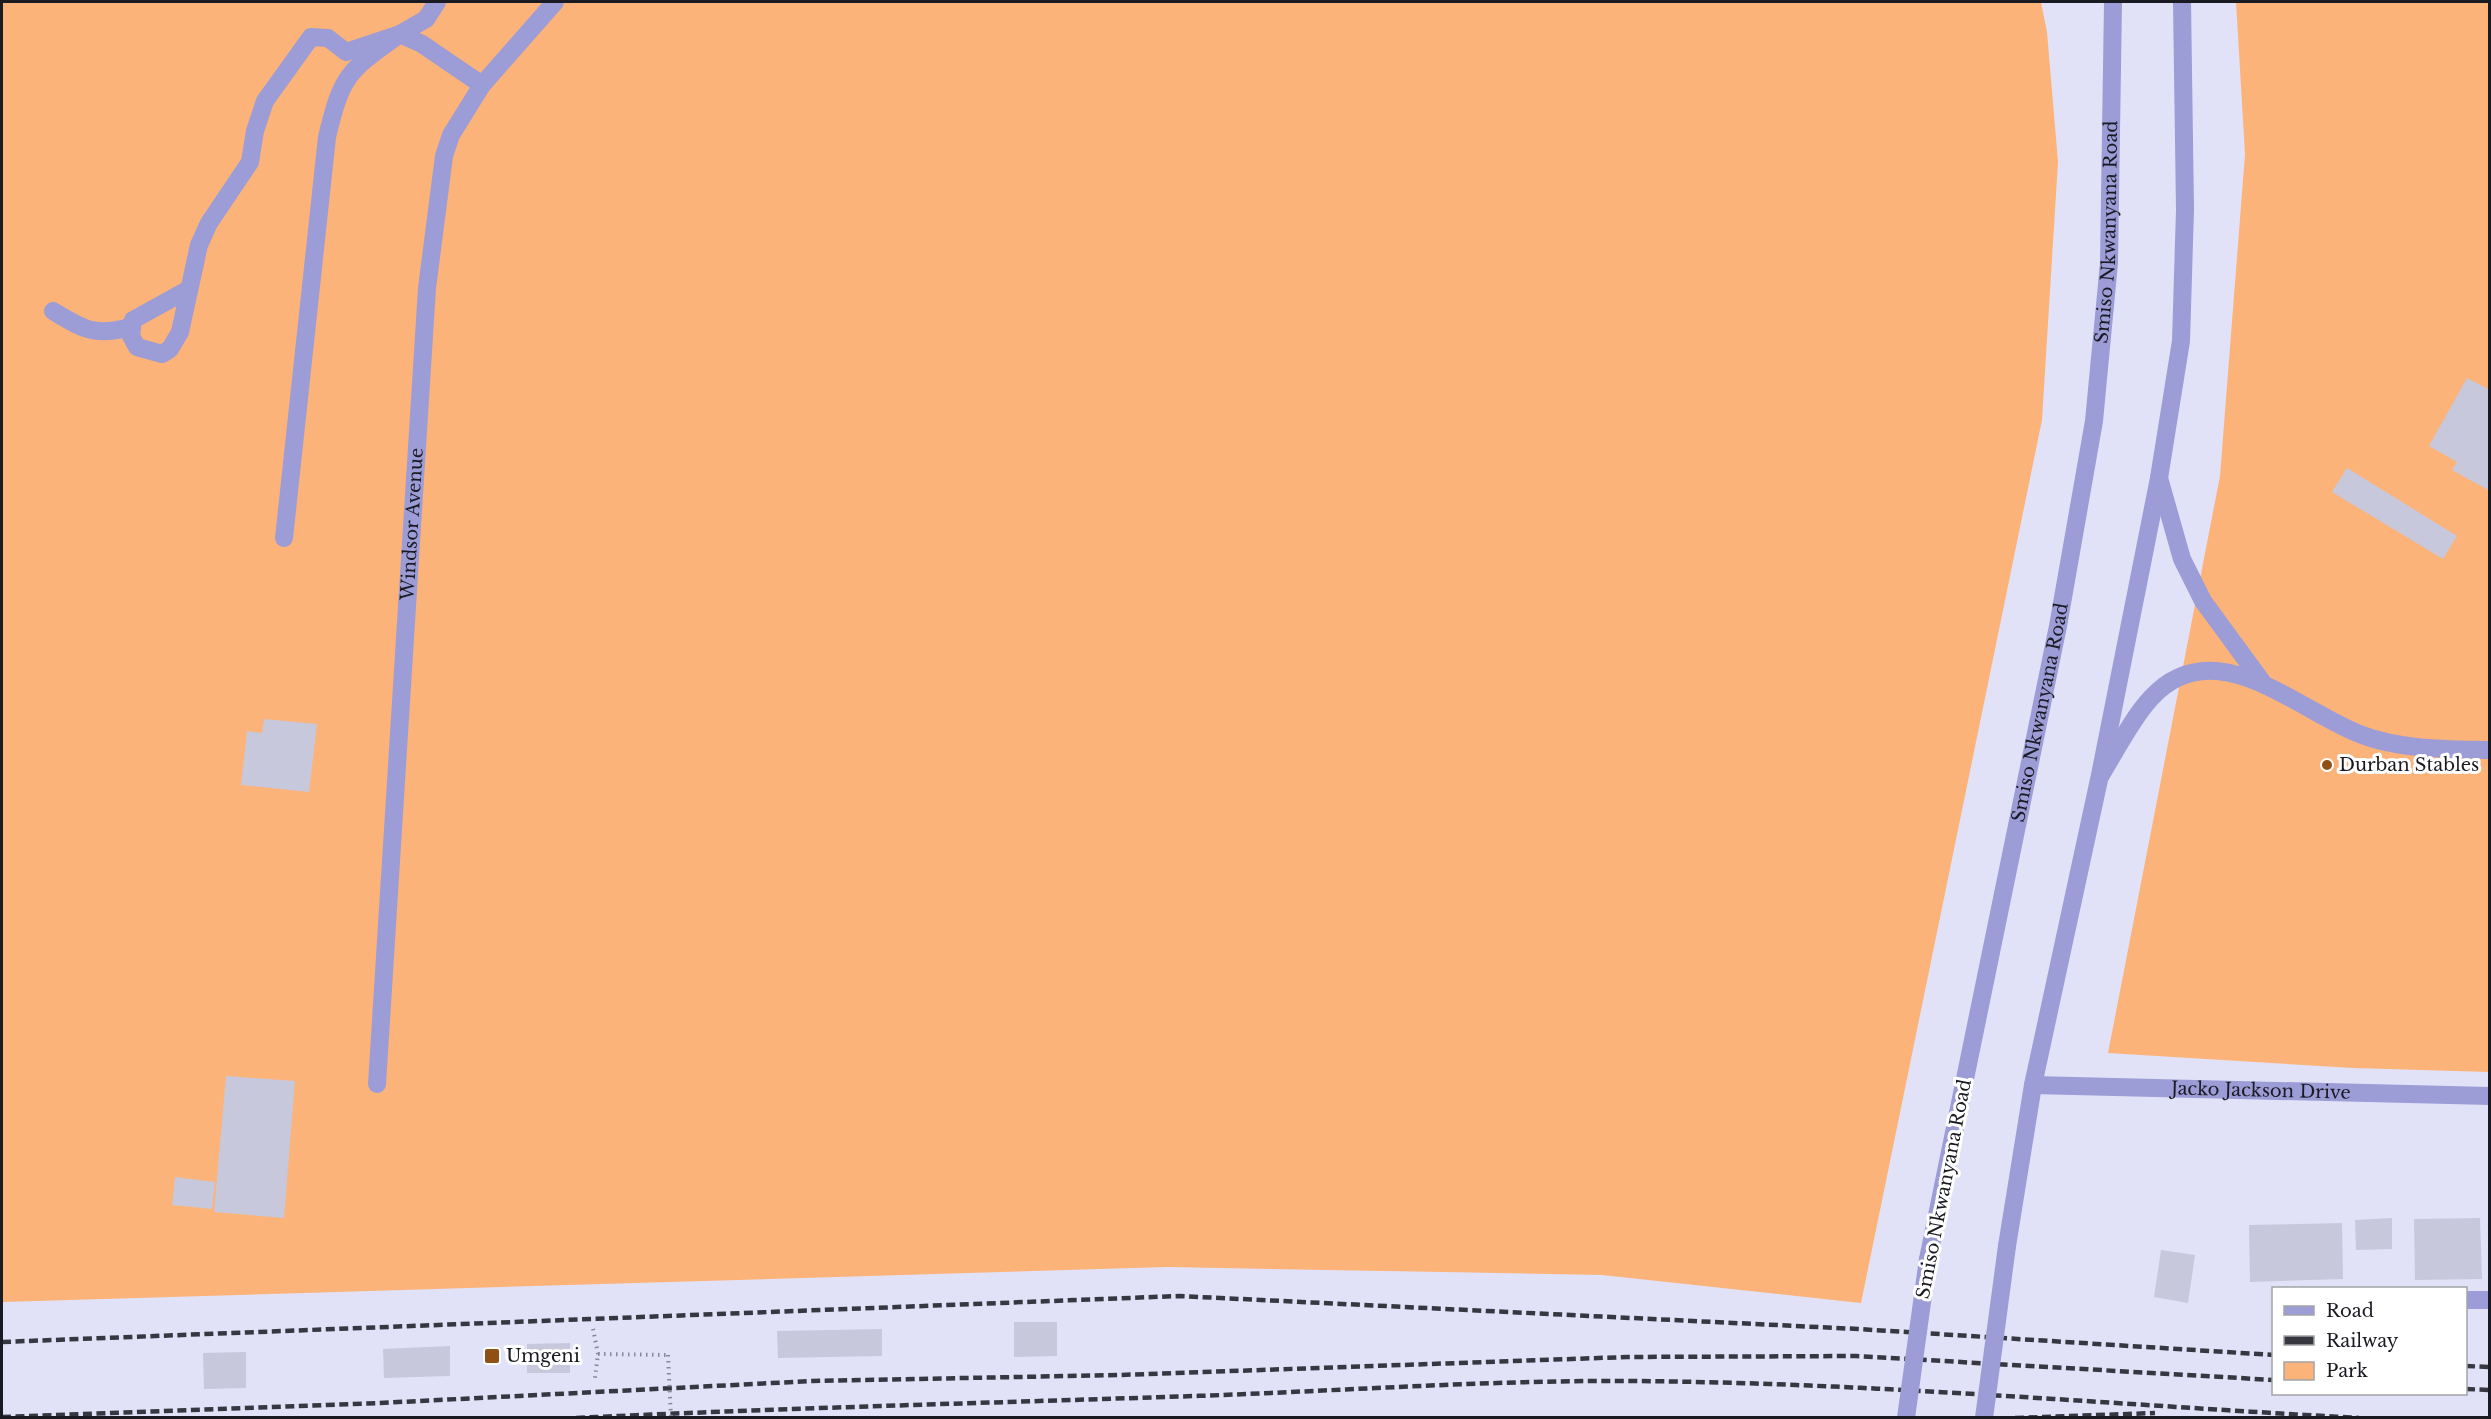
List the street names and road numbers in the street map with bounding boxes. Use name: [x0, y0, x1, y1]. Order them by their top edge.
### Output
street label: Smiso Nkwanyana Road: [2090, 120, 2122, 344]
street label: Windsor Avenue: [396, 447, 428, 602]
street label: Smiso Nkwanyana Road: [2007, 601, 2073, 824]
street label: Smiso Nkwanyana Road: [1912, 1077, 1976, 1301]
street label: Jacko Jackson Drive: [2169, 1077, 2351, 1104]

